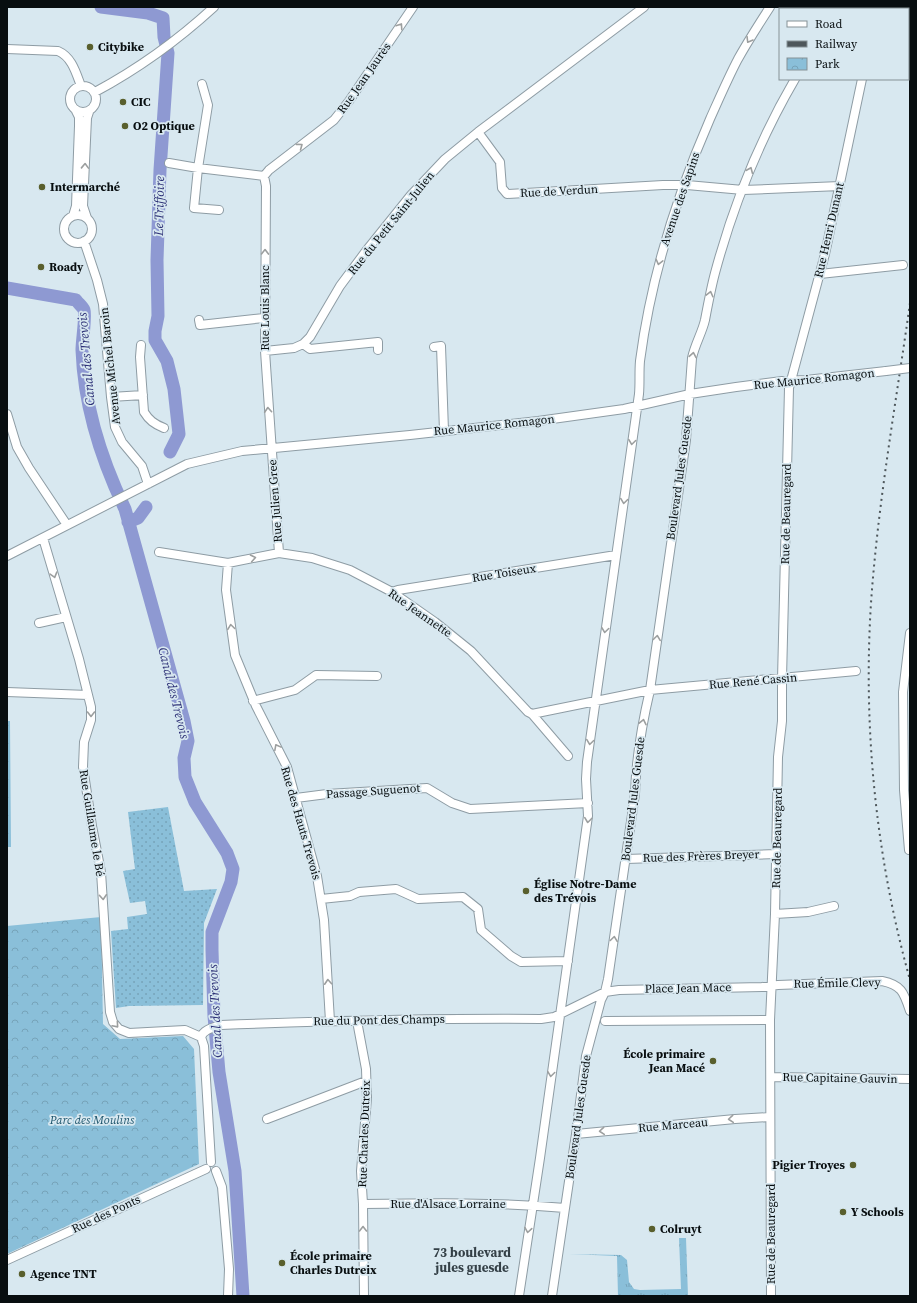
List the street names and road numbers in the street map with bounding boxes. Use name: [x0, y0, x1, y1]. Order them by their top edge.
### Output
street label: Rue Jean Jaurès: [334, 39, 394, 117]
street label: Avenue des Sapins: [656, 150, 704, 248]
street label: Rue du Petit Saint-Julien: [344, 168, 438, 278]
street label: Rue de Verdun: [520, 181, 598, 201]
street label: Rue Henri Dunant: [810, 181, 848, 279]
street label: Rue Louis Blanc: [257, 265, 273, 351]
street label: Avenue Michel Baroin: [96, 307, 124, 425]
street label: Rue Maurice Romagon: [753, 365, 875, 393]
street label: Rue Maurice Romagon: [433, 411, 555, 439]
street label: Boulevard Jules Guesde: [662, 415, 696, 541]
street label: Rue Julien Gree: [264, 459, 286, 543]
street label: Rue de Beauregard: [777, 463, 795, 564]
street label: Rue Toiseux: [471, 560, 538, 586]
street label: Rue Jeannette: [385, 585, 455, 641]
street label: Rue René Cassin: [708, 669, 798, 693]
street label: Boulevard Jules Guesde: [617, 736, 649, 862]
street label: Rue des Hauts Trevois: [277, 764, 325, 882]
street label: Rue Guillaume le Bé: [76, 768, 108, 878]
street label: Passage Suguenot: [325, 780, 421, 802]
street label: Rue de Beauregard: [768, 787, 786, 888]
street label: Rue des Frères Breyer: [642, 846, 760, 866]
street label: Rue Émile Clevy: [793, 974, 882, 992]
street label: Place Jean Mace: [645, 979, 731, 997]
street label: Rue du Pont des Champs: [313, 1011, 445, 1029]
street label: Boulevard Jules Guesde: [561, 1054, 595, 1180]
street label: Rue Capitaine Gauvin: [782, 1069, 898, 1087]
street label: Rue Charles Dutreix: [354, 1079, 374, 1188]
street label: Rue Marceau: [637, 1114, 709, 1136]
street label: Rue de Beauregard: [763, 1183, 779, 1284]
street label: Rue des Ponts: [69, 1191, 143, 1237]
street label: Rue d'Alsace Lorraine: [390, 1196, 506, 1212]

